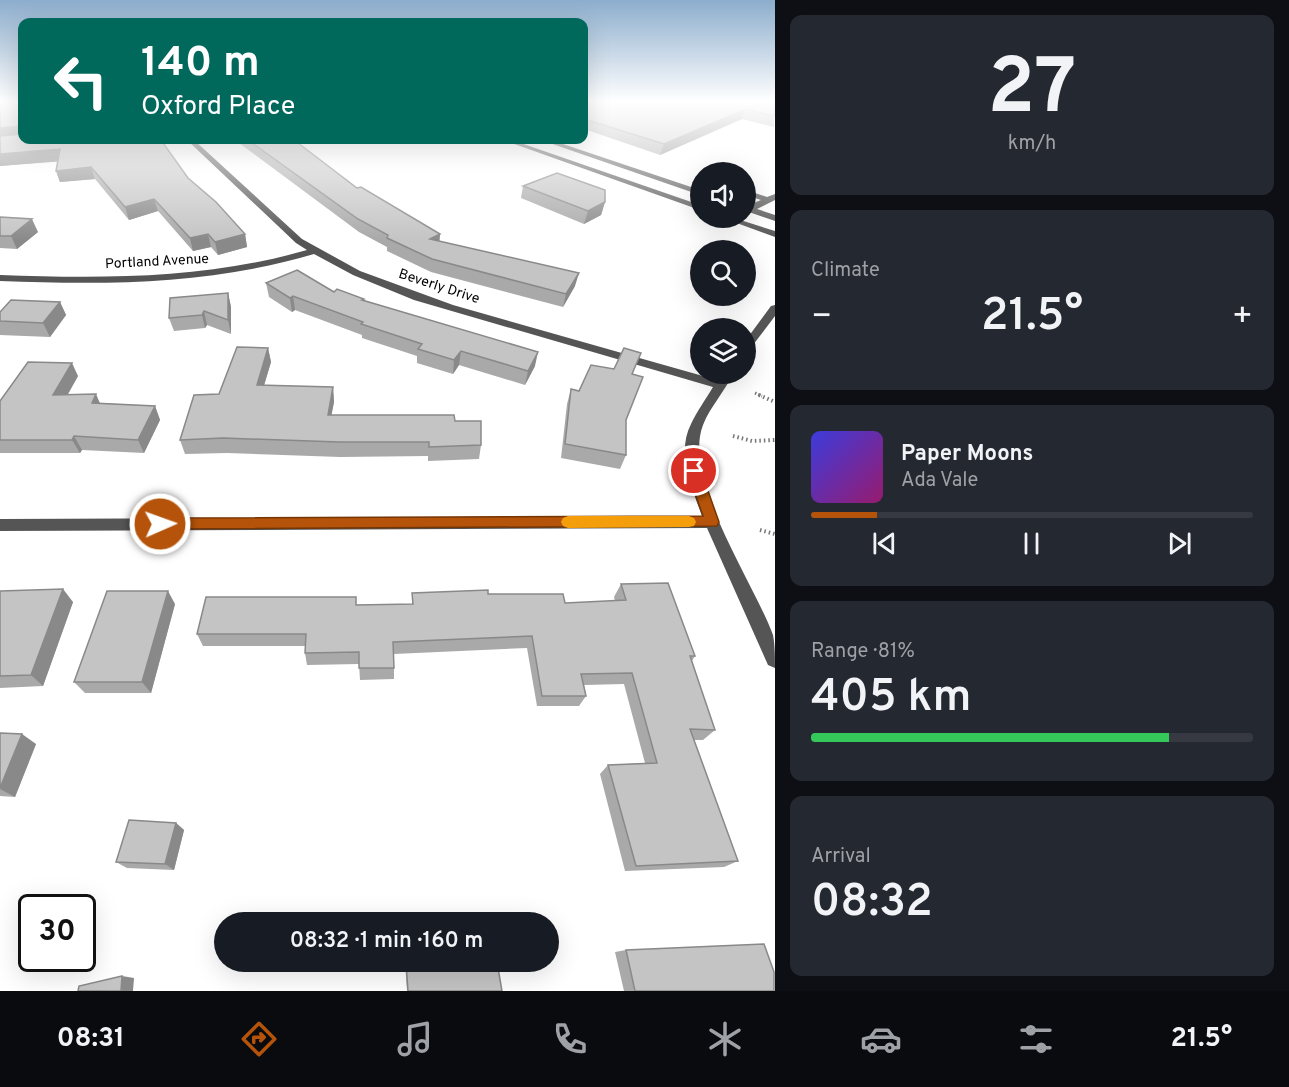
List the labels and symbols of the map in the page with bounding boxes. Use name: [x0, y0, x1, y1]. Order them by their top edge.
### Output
street label: Portland Avenue: [105, 251, 209, 273]
street label: Beverly Drive: [396, 266, 482, 308]
pin: [668, 445, 719, 496]
position arrow: [128, 492, 192, 556]
speed limit sign: 30: [18, 894, 96, 972]

